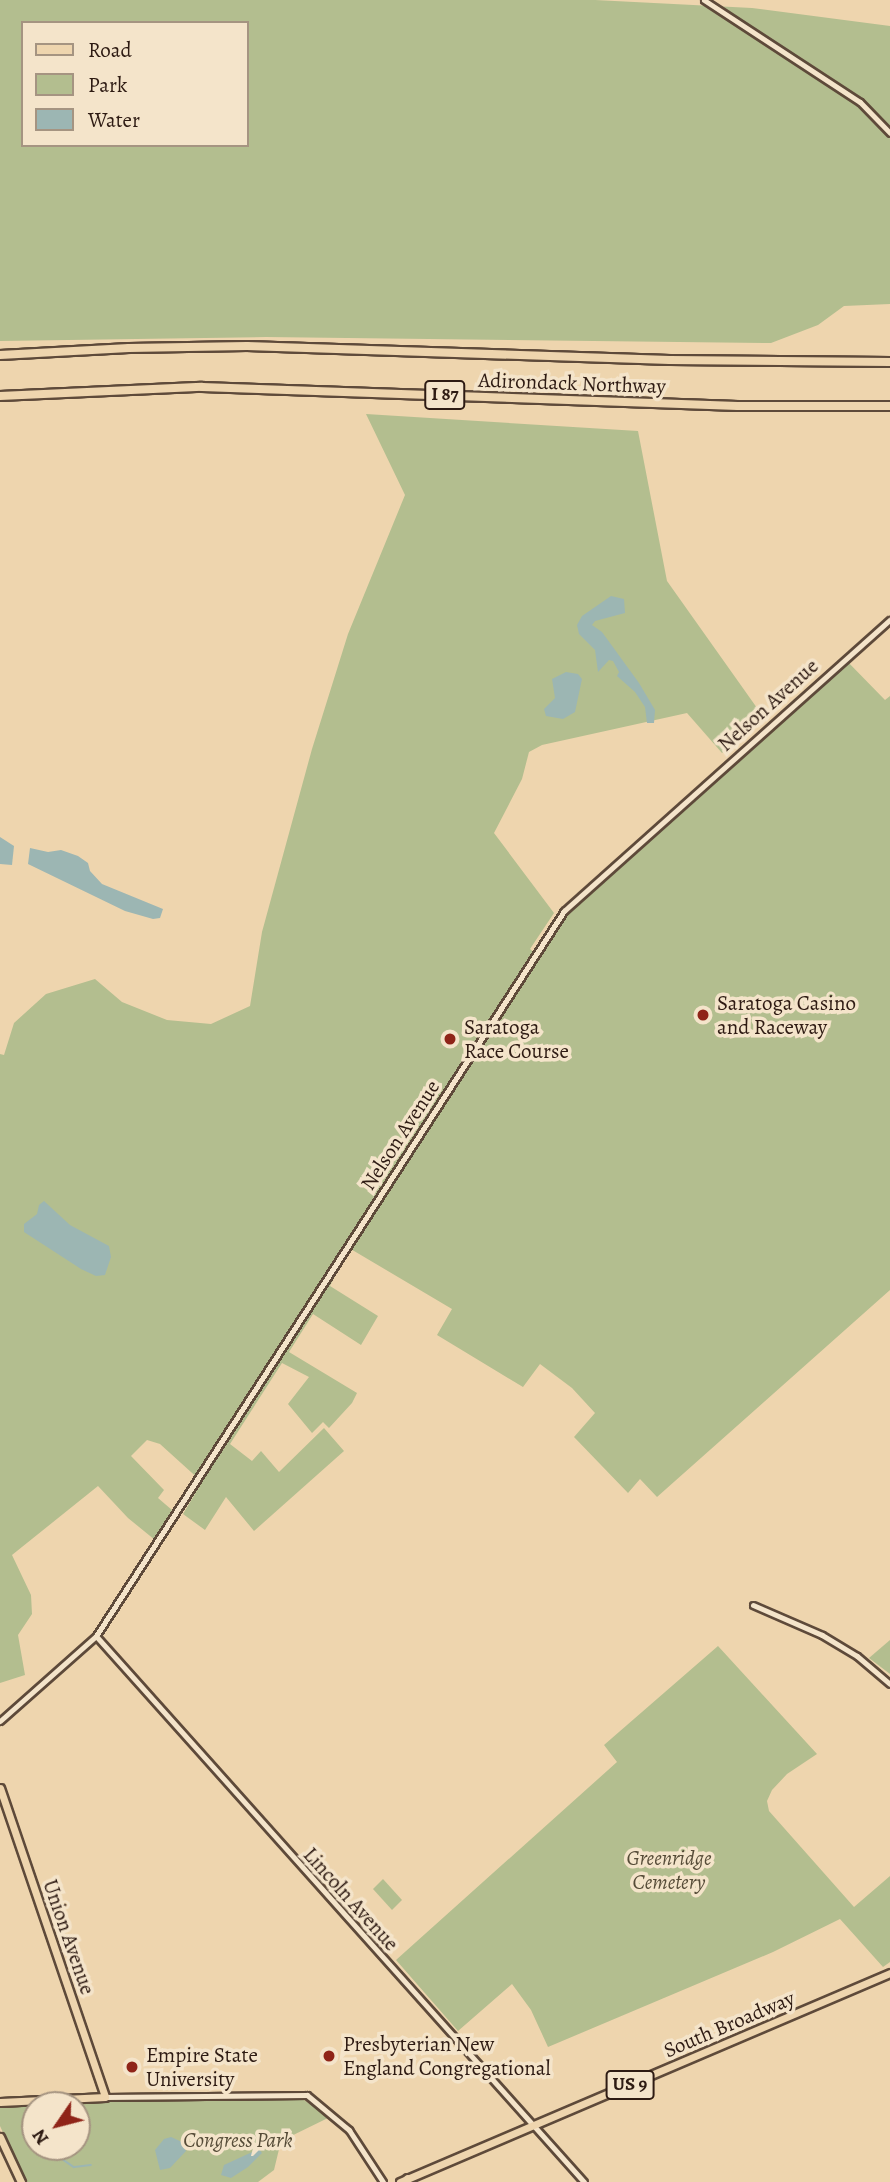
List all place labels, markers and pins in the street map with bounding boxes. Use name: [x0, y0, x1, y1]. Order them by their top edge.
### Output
place label: Saratoga Casino and Raceway: [717, 990, 856, 1040]
marker: Saratoga Casino and Raceway: [695, 1007, 711, 1023]
place label: Saratoga Race Course: [464, 1014, 569, 1064]
marker: Saratoga Race Course: [442, 1031, 458, 1047]
place label: Presbyterian New England Congregational: [343, 2031, 551, 2081]
place label: Empire State University: [146, 2042, 258, 2092]
marker: Presbyterian New England Congregational: [321, 2048, 337, 2064]
marker: Empire State University: [124, 2059, 140, 2075]

